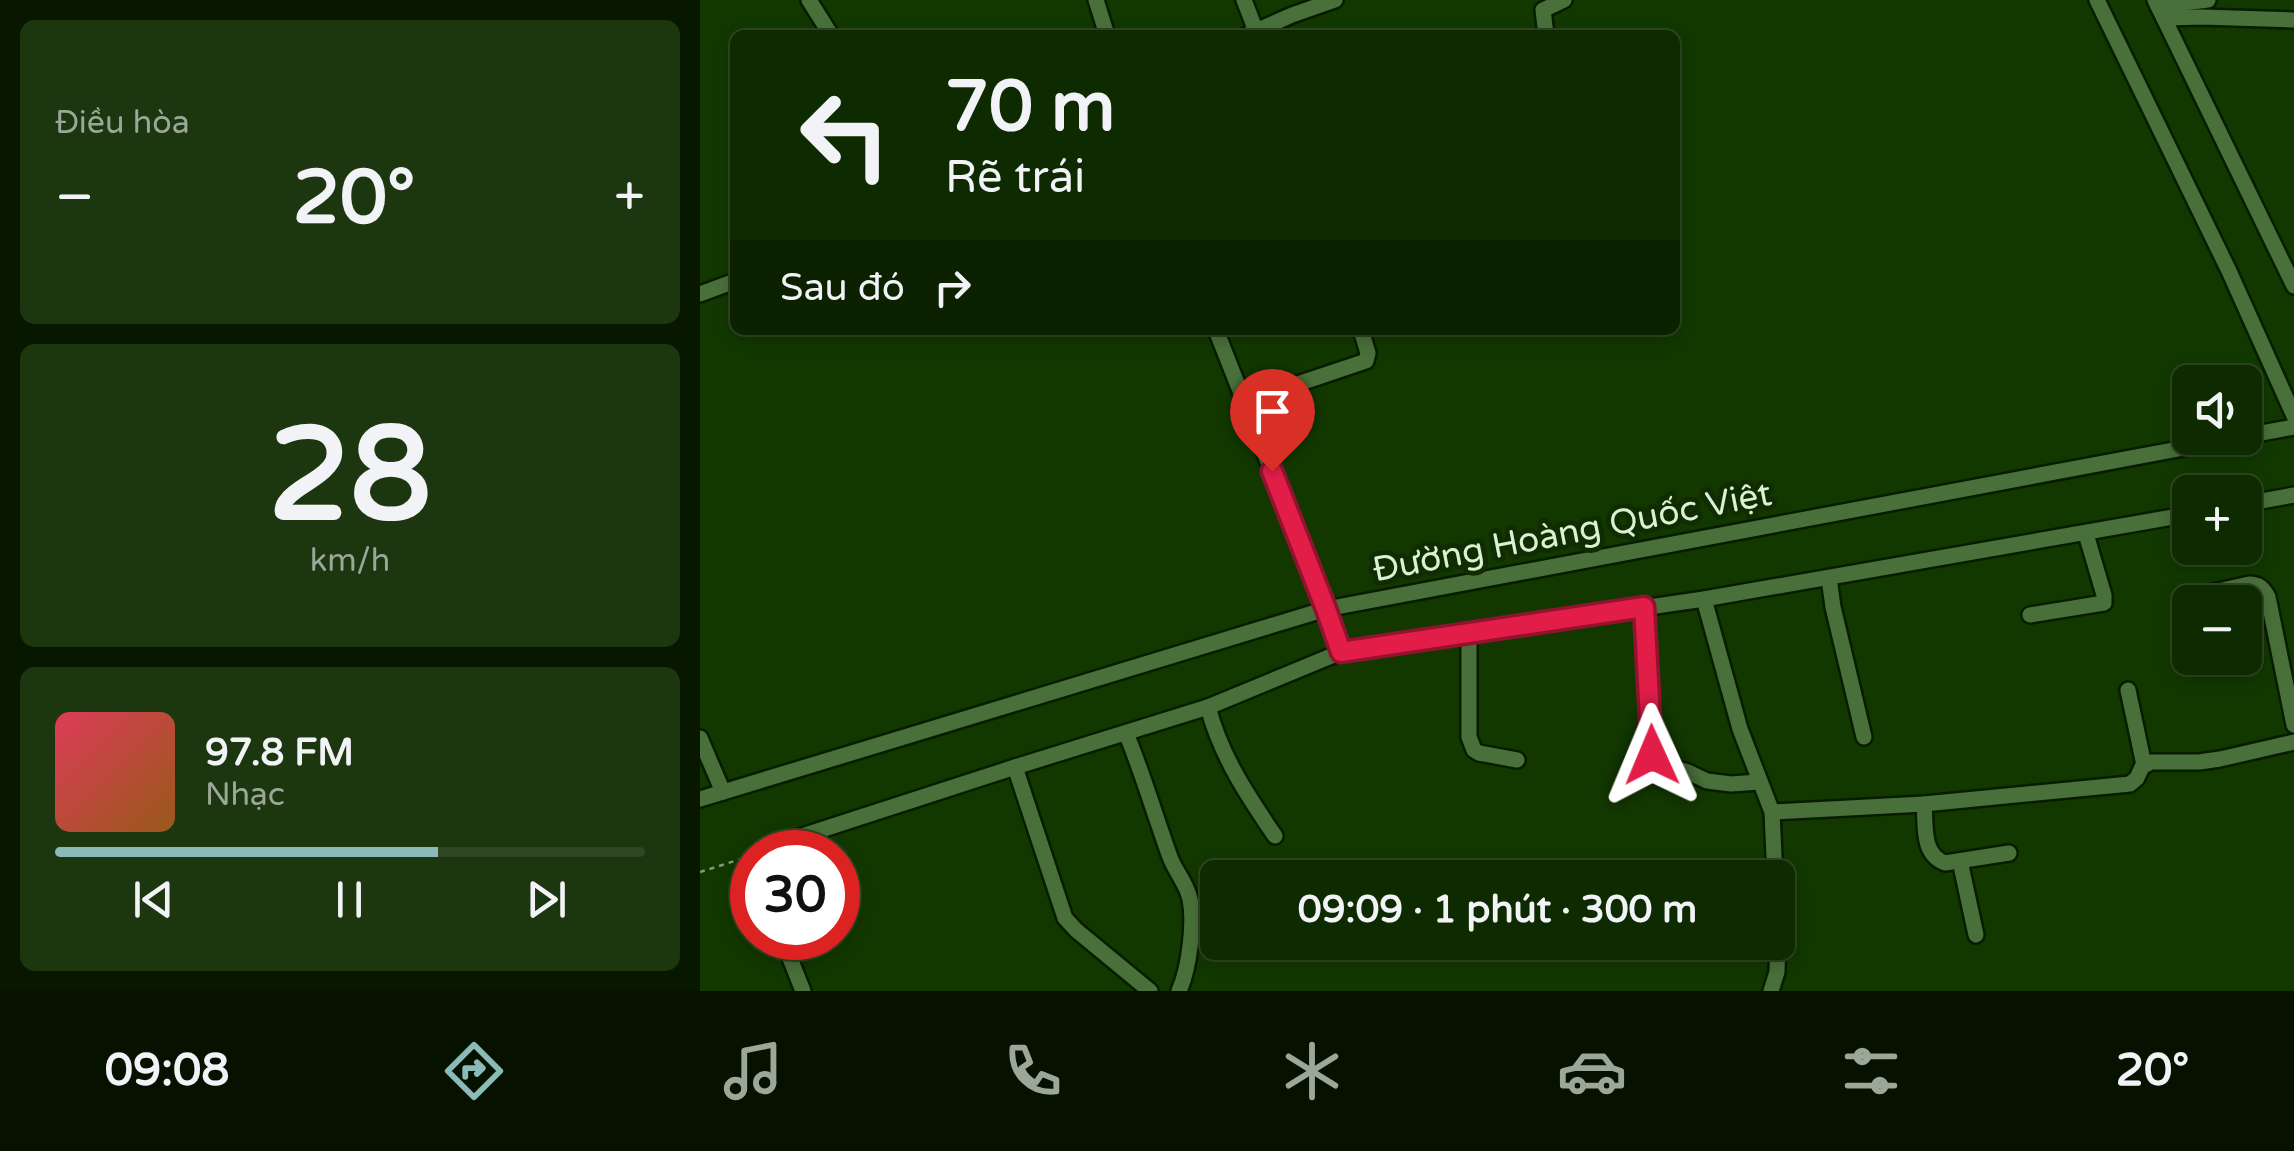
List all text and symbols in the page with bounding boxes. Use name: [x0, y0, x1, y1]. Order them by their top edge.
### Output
text: 70 m: [945, 66, 1115, 150]
icon: left: [780, 70, 910, 200]
text: Điều hòa: [55, 104, 190, 142]
text: Rẽ trái: [945, 151, 1085, 205]
text: 20°: [293, 153, 415, 243]
text: −: [55, 165, 94, 231]
text: +: [614, 165, 645, 231]
icon: right: [925, 260, 980, 315]
text: Sau đó: [780, 265, 905, 311]
map controls: [2172, 365, 2262, 675]
button: sound: [2172, 365, 2262, 455]
pin: [1230, 369, 1315, 472]
icon: arrive: [1245, 384, 1300, 439]
text: 28: [268, 399, 432, 555]
street label: Đường Hoàng Quốc Việt: [1369, 473, 1775, 591]
button: +: [2172, 475, 2262, 565]
text: km/h: [310, 542, 390, 580]
button: −: [2172, 585, 2262, 675]
position arrow: [1600, 703, 1704, 807]
text: 97.8 FM: [205, 730, 354, 776]
text: Nhạc: [205, 776, 285, 814]
speed limit sign: 30: [730, 830, 860, 960]
icon: previous: [126, 872, 181, 927]
icon: pause: [322, 872, 377, 927]
icon: next: [519, 872, 574, 927]
text: 09:09 · 1 phút · 300 m: [1298, 887, 1697, 933]
icon: directions: [439, 1036, 509, 1106]
icon: music: [718, 1036, 788, 1106]
icon: phone: [998, 1036, 1068, 1106]
icon: climate: [1277, 1036, 1347, 1106]
icon: car: [1557, 1036, 1627, 1106]
icon: filters: [1836, 1036, 1906, 1106]
text: 09:08: [105, 1044, 229, 1098]
text: 20°: [2116, 1044, 2189, 1098]

